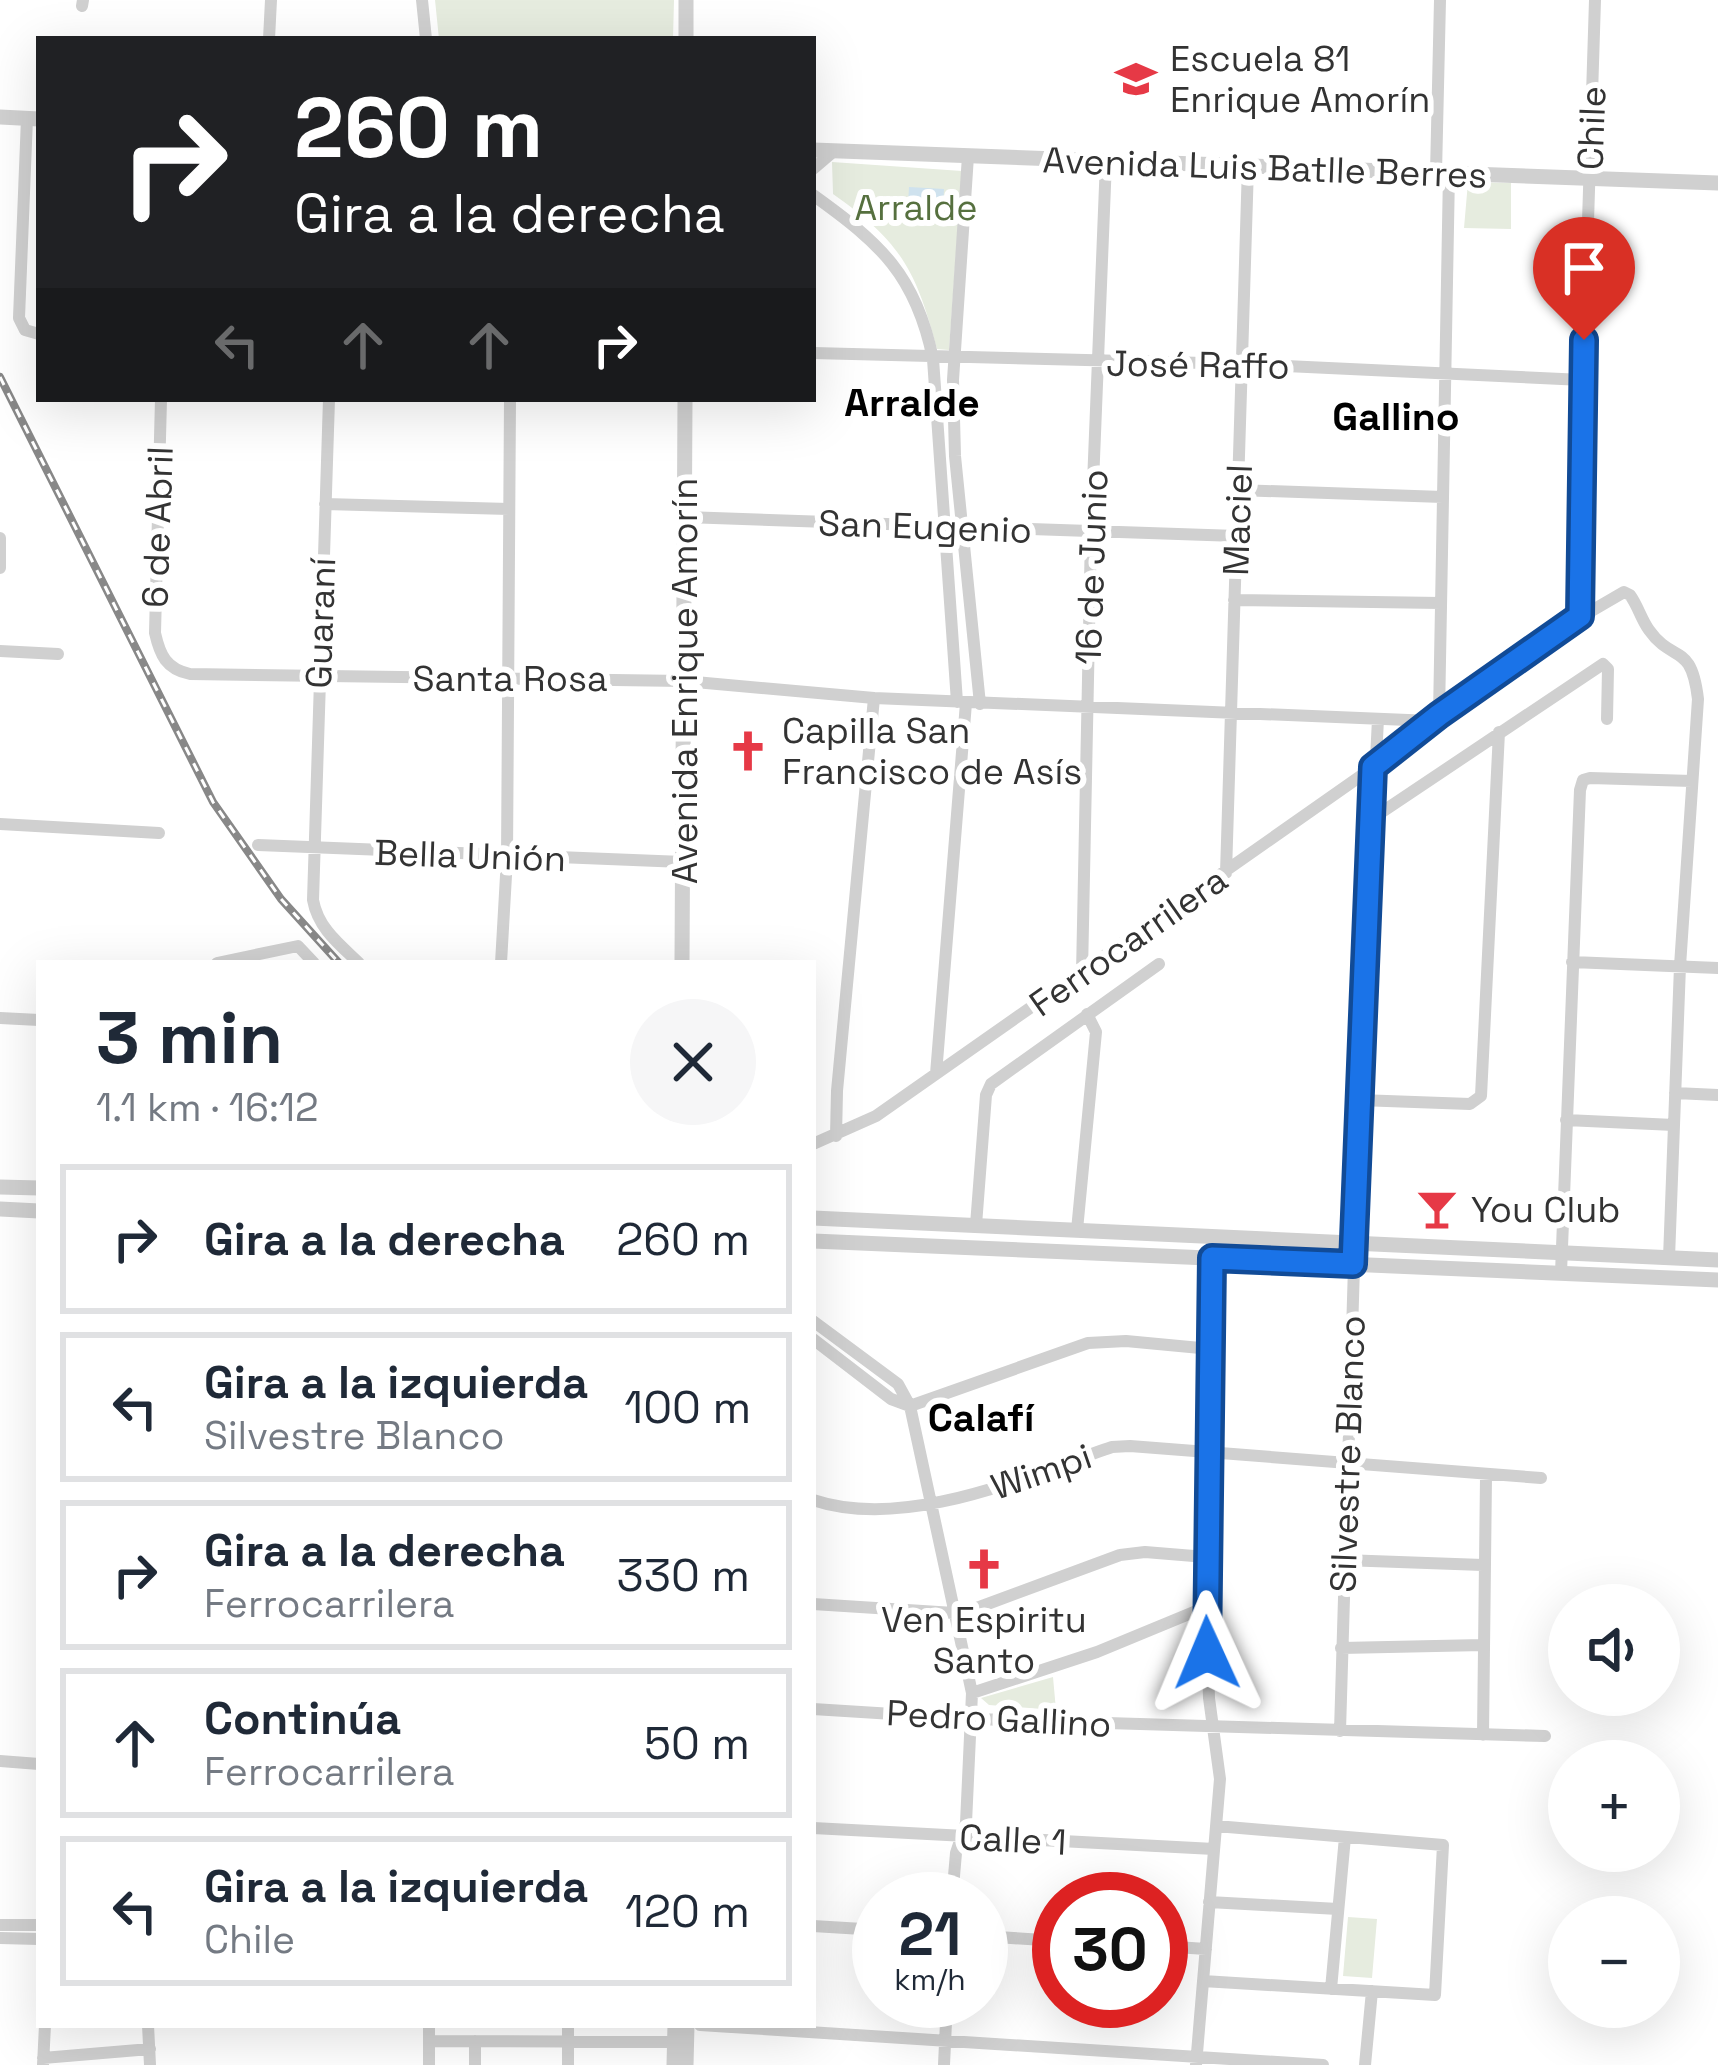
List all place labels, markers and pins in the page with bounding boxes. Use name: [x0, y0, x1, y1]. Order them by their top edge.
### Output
place label: Escuela 81 Enrique Amorín: [1170, 36, 1430, 123]
school or university icon: Escuela 81 Enrique Amorín: [1113, 56, 1159, 102]
pin: [1533, 217, 1635, 340]
place label: Capilla San Francisco de Asís: [782, 708, 1082, 795]
church icon: Capilla San Francisco de Asís: [725, 728, 771, 774]
bar icon: You Club: [1414, 1186, 1460, 1232]
place label: You Club: [1471, 1187, 1621, 1233]
church icon: Ven Espiritu Santo: [961, 1546, 1007, 1592]
place label: Ven Espiritu Santo: [881, 1597, 1087, 1684]

